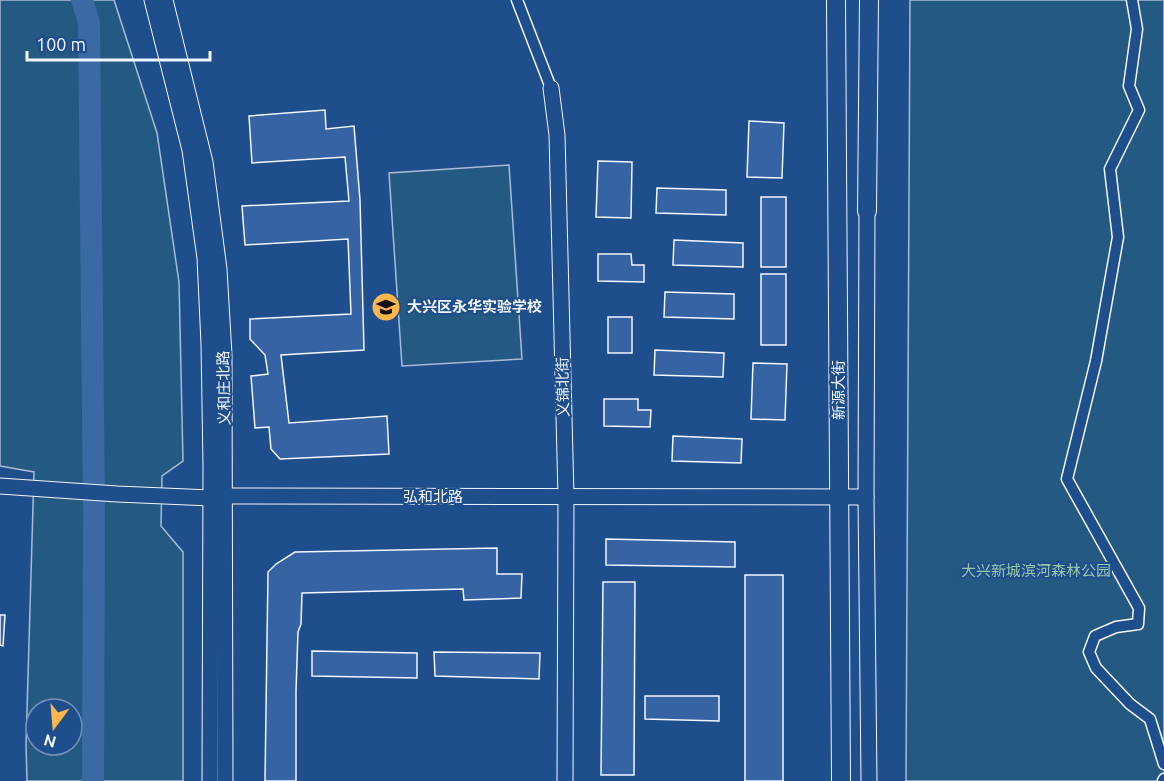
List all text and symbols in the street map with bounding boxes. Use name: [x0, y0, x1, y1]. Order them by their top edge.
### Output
scale bar: [27, 24, 210, 62]
text: 100 m: [36, 34, 86, 54]
school or university icon: 大兴区永华实验学校: [370, 291, 402, 323]
place label: 大兴区永华实验学校: [407, 298, 542, 315]
street label: 义和庄北路: [214, 350, 233, 426]
street label: 义锦北街: [553, 357, 572, 417]
street label: 新源大街: [830, 360, 847, 420]
street label: 弘和北路: [403, 488, 463, 505]
park label: 大兴新城滨河森林公园: [961, 562, 1111, 579]
north arrow: [24, 697, 84, 757]
text: N: [42, 731, 58, 752]

